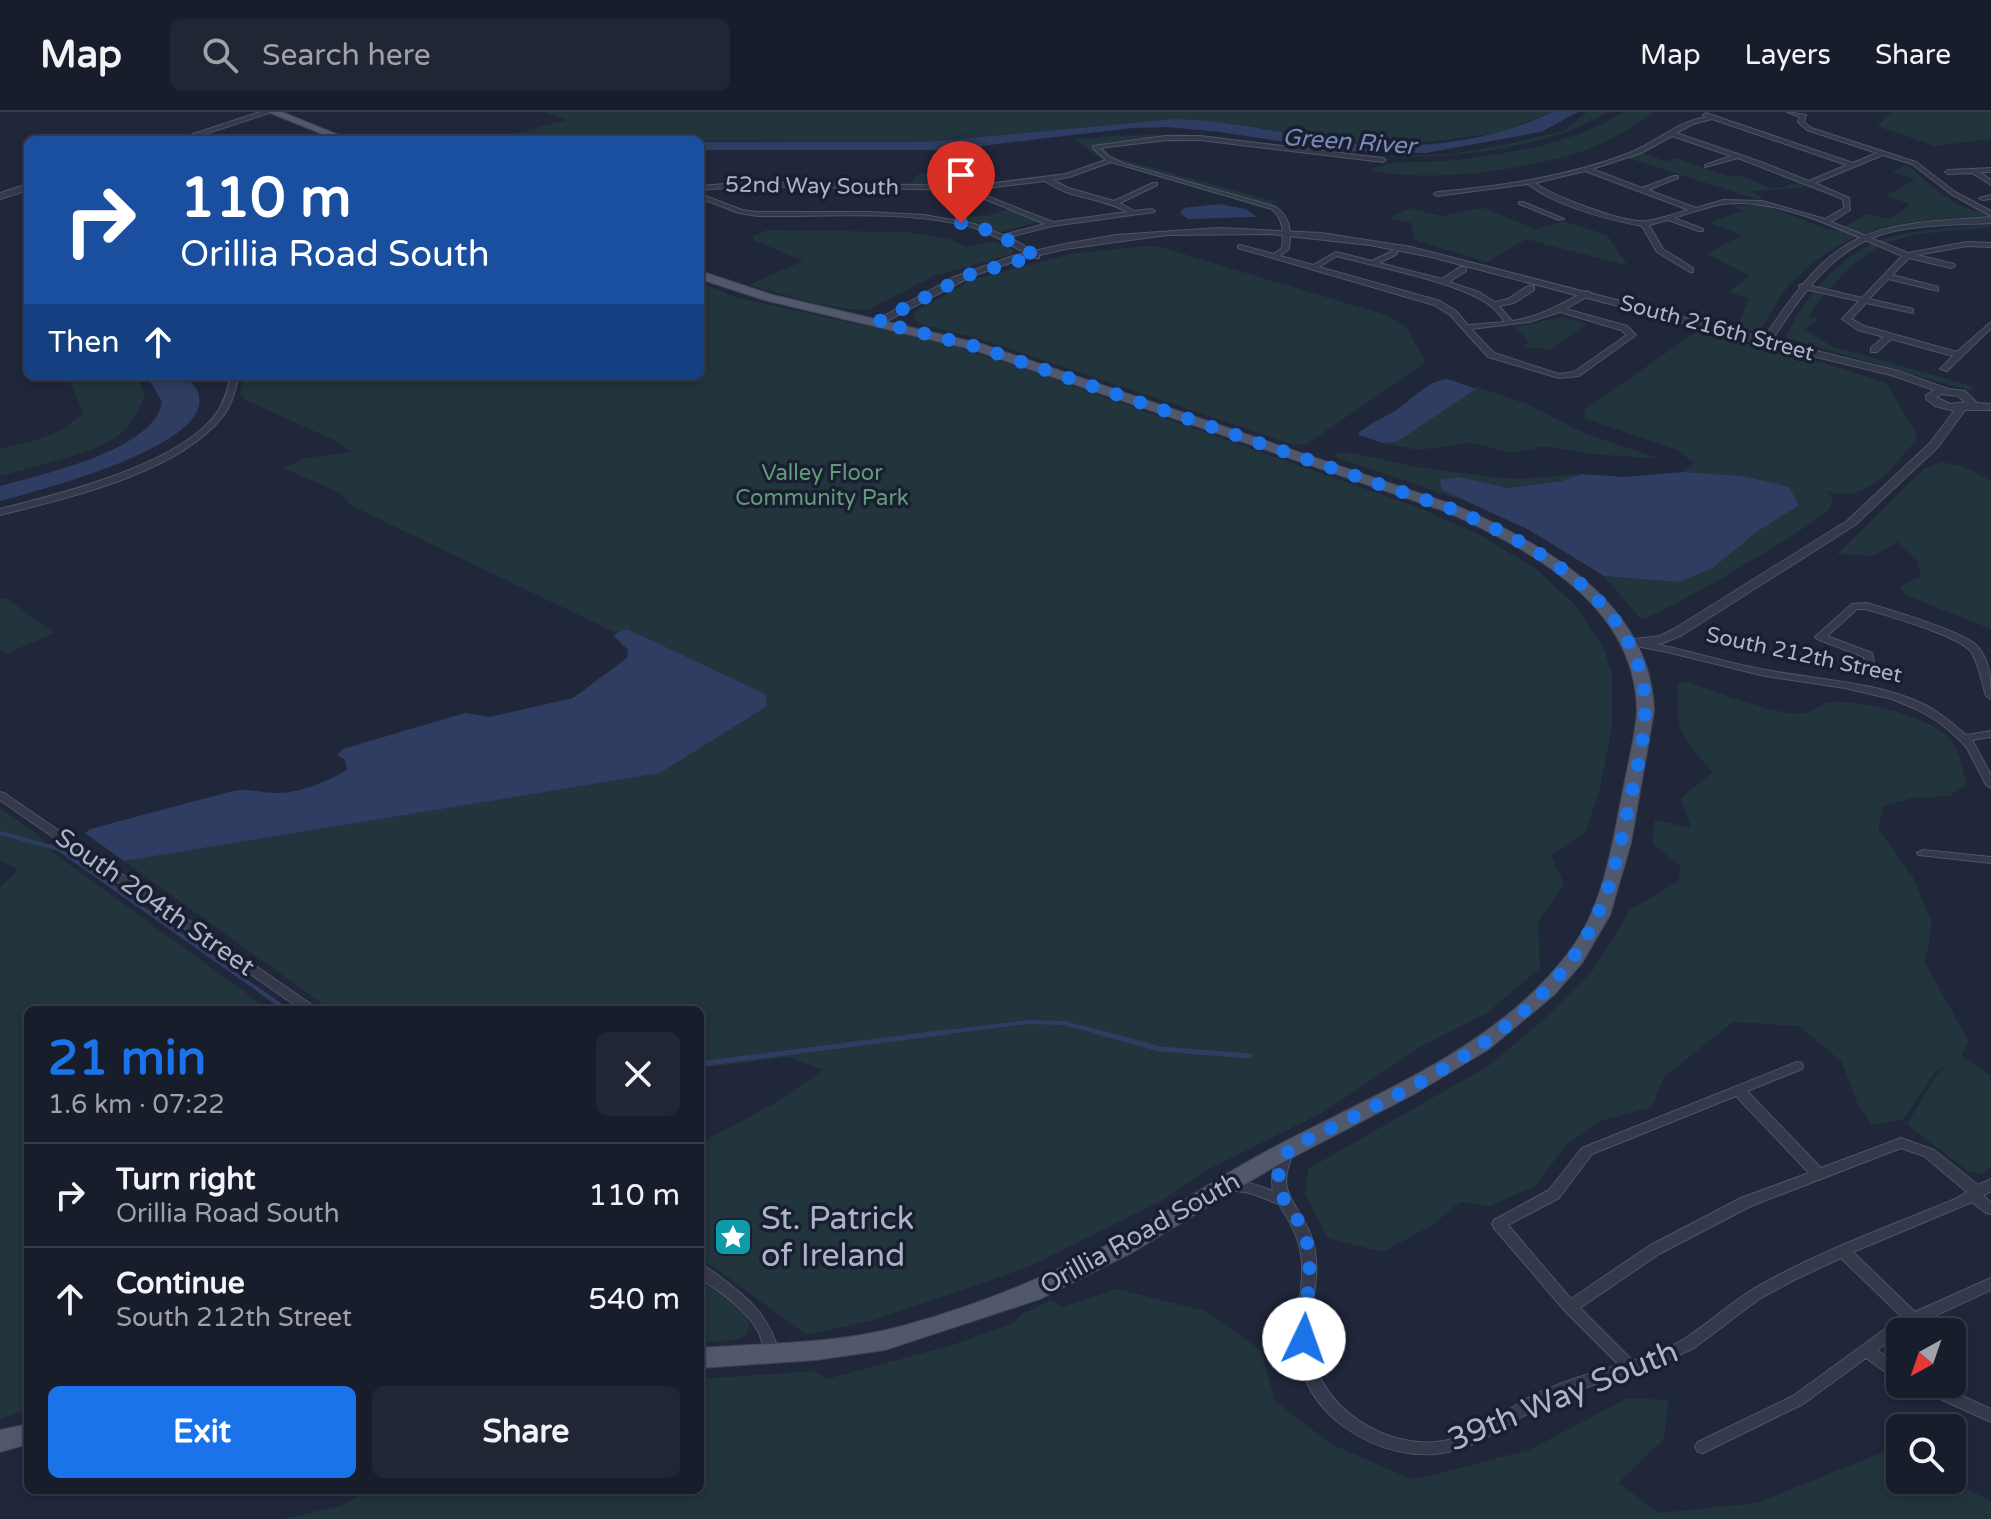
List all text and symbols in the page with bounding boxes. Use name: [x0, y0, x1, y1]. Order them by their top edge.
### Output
search box: [170, 19, 730, 91]
text: Map: [40, 32, 122, 78]
icon: search: [198, 33, 242, 77]
text: Search here: [262, 37, 431, 74]
text: Map: [1640, 38, 1701, 72]
text: Layers: [1745, 38, 1831, 72]
text: Share: [1875, 38, 1951, 72]
water label: Green River: [1281, 123, 1419, 161]
pin: [927, 141, 995, 223]
icon: arrive: [939, 153, 983, 197]
text: 110 m: [180, 165, 351, 232]
icon: right: [48, 168, 152, 272]
street label: 52nd Way South: [725, 171, 899, 201]
text: Orillia Road South: [180, 233, 490, 276]
street label: South 216th Street: [1617, 290, 1817, 366]
icon: ahead: [136, 320, 180, 364]
text: Then: [48, 324, 120, 361]
park label: Valley Floor Community Park: [735, 460, 909, 511]
street label: South 212th Street: [1704, 622, 1904, 688]
street label: South 204th Street: [49, 822, 261, 982]
text: 21 min: [48, 1030, 206, 1088]
button: close: [596, 1032, 680, 1116]
text: 1.6 km · 07:22: [48, 1089, 225, 1120]
text: Turn right: [116, 1161, 256, 1198]
street label: Orillia Road South: [1035, 1165, 1245, 1301]
icon: right: [48, 1173, 92, 1217]
text: 110 m: [588, 1177, 680, 1214]
text: Orillia Road South: [116, 1198, 340, 1229]
place label: St. Patrick of Ireland: [761, 1200, 914, 1275]
place icon: St. Patrick of Ireland: [712, 1216, 754, 1258]
text: Continue: [116, 1265, 245, 1302]
icon: ahead: [48, 1277, 92, 1321]
text: 540 m: [588, 1281, 680, 1318]
position arrow: [1262, 1297, 1346, 1381]
text: South 212th Street: [116, 1302, 352, 1333]
north arrow: [1886, 1318, 1966, 1398]
map controls: [1886, 1318, 1966, 1494]
street label: 39th Way South: [1442, 1333, 1684, 1459]
button: Exit: [48, 1386, 356, 1478]
button: Share: [372, 1386, 680, 1478]
button: search: [1886, 1414, 1966, 1494]

